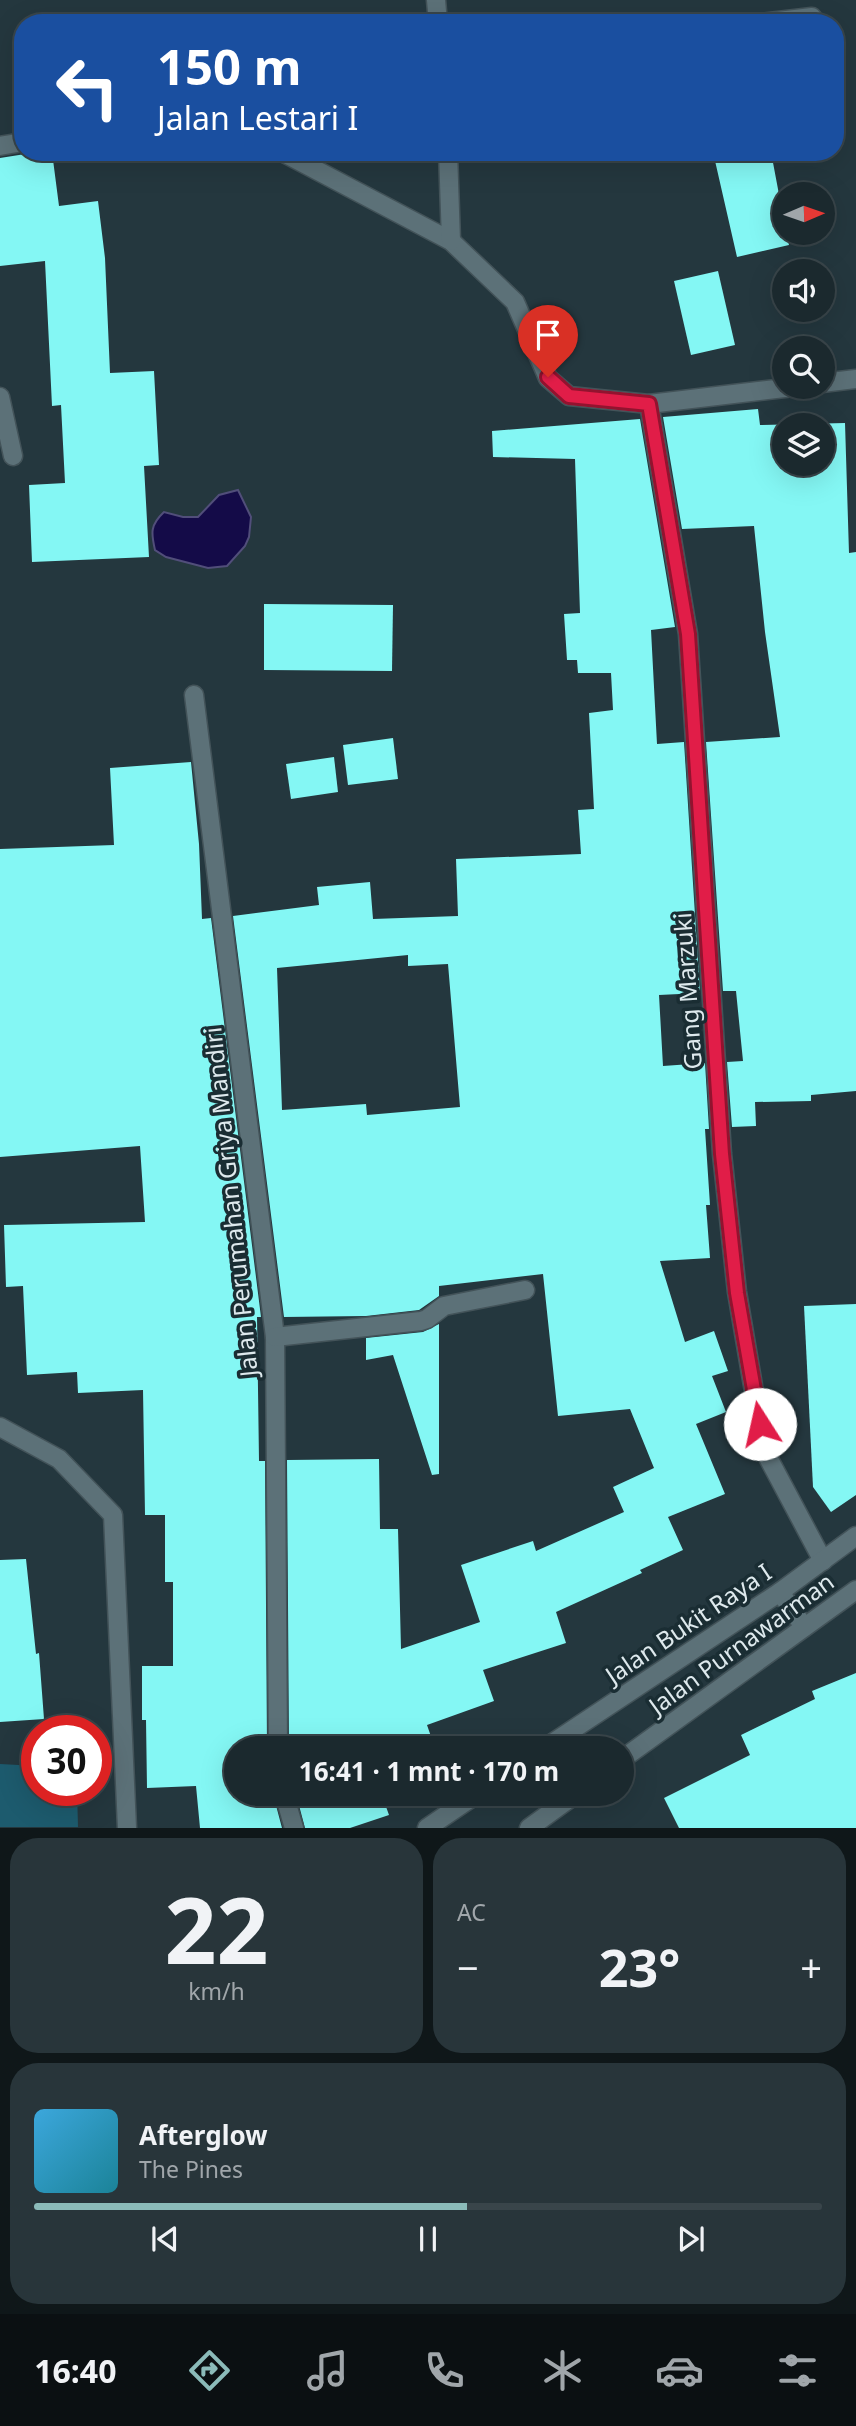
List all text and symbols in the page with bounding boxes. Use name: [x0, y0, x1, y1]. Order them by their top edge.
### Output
text: 150 m: [157, 33, 302, 99]
icon: left: [42, 42, 133, 133]
text: Jalan Lestari I: [157, 96, 358, 139]
north arrow: [772, 182, 835, 245]
map controls: [772, 182, 835, 476]
button: sound: [772, 259, 835, 322]
pin: [518, 305, 578, 377]
icon: arrive: [529, 316, 567, 354]
button: search: [772, 336, 835, 399]
button: layers: [772, 413, 835, 476]
street label: Gang Marzuki: [665, 912, 709, 1070]
street label: Jalan Perumahan Griya Mandiri: [195, 1026, 265, 1380]
position arrow: [723, 1387, 797, 1461]
street label: Jalan Bukit Raya I: [597, 1555, 777, 1692]
street label: Jalan Purnawarman: [640, 1565, 840, 1723]
speed limit sign: 30: [21, 1715, 112, 1806]
text: 16:41 · 1 mnt · 170 m: [299, 1753, 559, 1789]
text: 22: [164, 1867, 269, 1991]
text: AC: [457, 1896, 486, 1928]
text: 23°: [599, 1931, 680, 2002]
text: −: [457, 1941, 479, 1993]
text: +: [800, 1941, 822, 1993]
text: km/h: [188, 1975, 245, 2007]
text: Afterglow: [139, 2117, 267, 2153]
text: The Pines: [139, 2153, 243, 2185]
icon: previous: [146, 2220, 184, 2258]
icon: pause: [409, 2220, 447, 2258]
icon: next: [672, 2220, 710, 2258]
icon: directions: [185, 2346, 234, 2395]
icon: music: [303, 2346, 352, 2395]
icon: phone: [420, 2346, 469, 2395]
icon: climate: [538, 2346, 587, 2395]
icon: car: [655, 2346, 704, 2395]
icon: filters: [773, 2346, 822, 2395]
text: 16:40: [34, 2349, 116, 2392]

